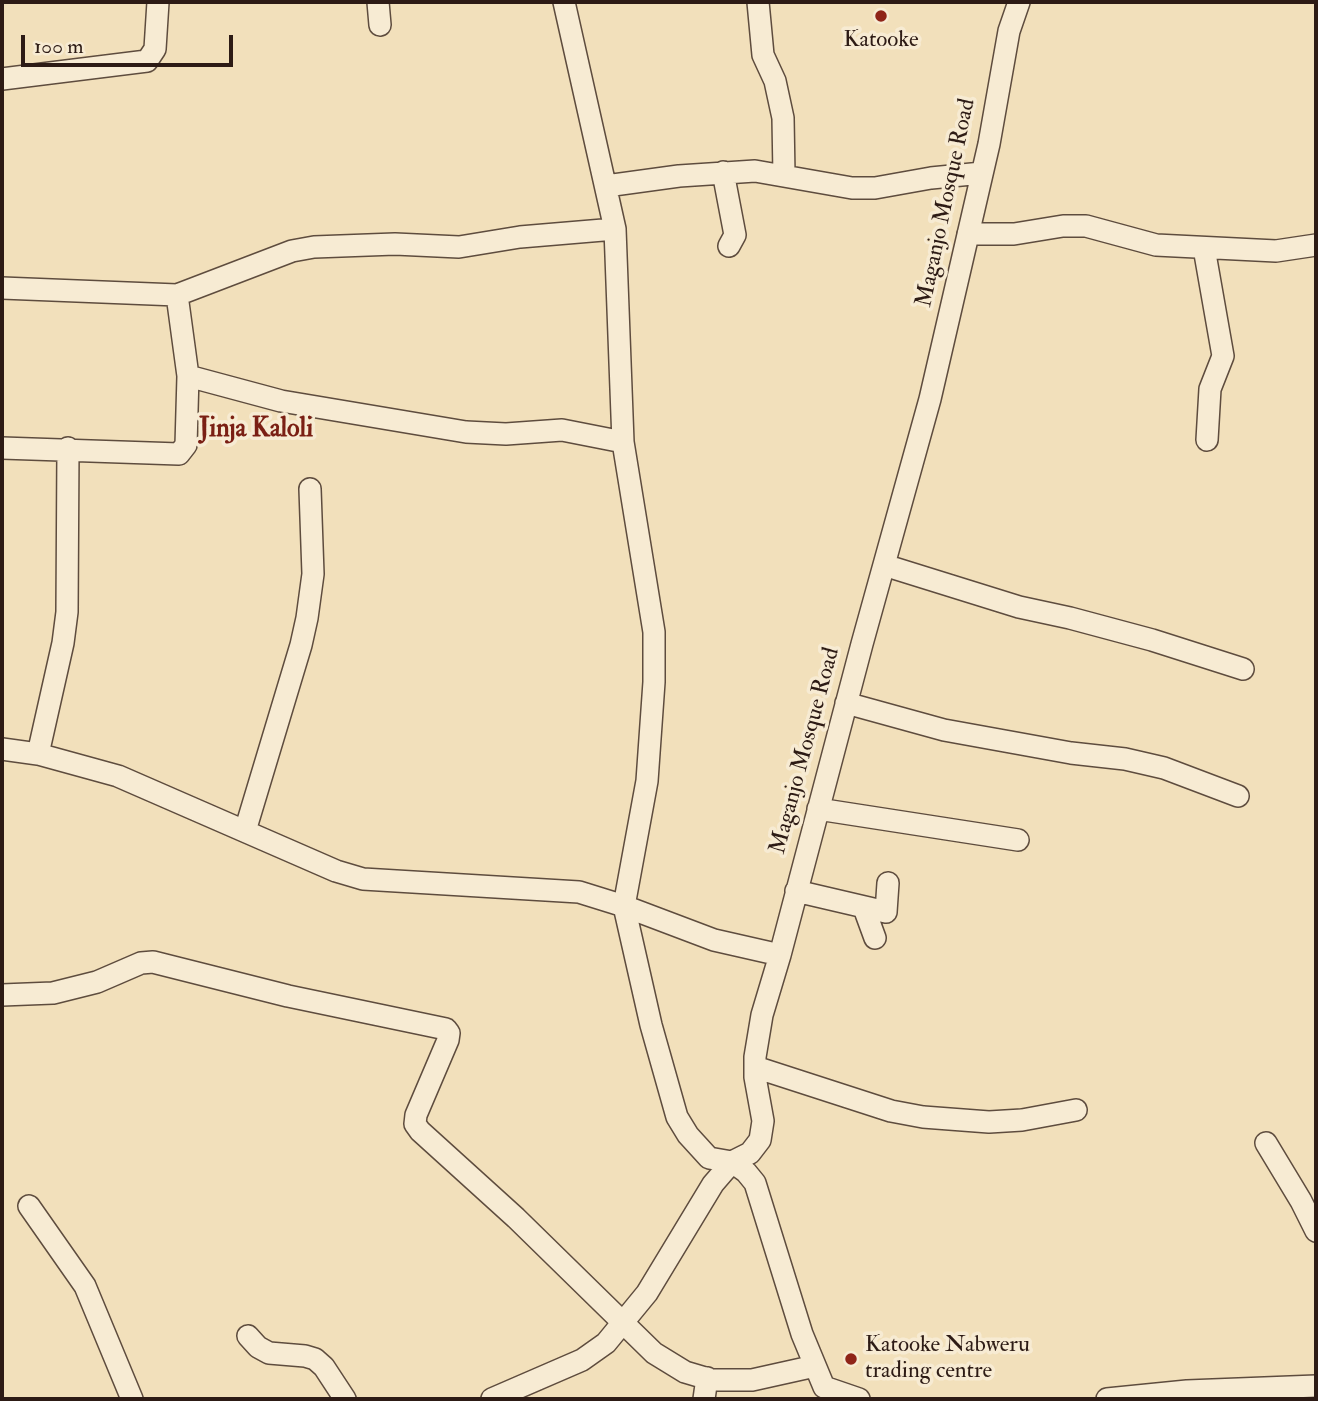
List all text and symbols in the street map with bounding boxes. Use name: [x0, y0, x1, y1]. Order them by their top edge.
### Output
marker: Katooke: [873, 8, 889, 24]
scale bar: [24, 21, 236, 65]
place label: Katooke: [843, 27, 919, 55]
text: 100 m: [34, 33, 84, 60]
street label: Maganjo Mosque Road: [911, 96, 983, 310]
district label: Jinja Kaloli: [199, 414, 313, 446]
street label: Maganjo Mosque Road: [765, 645, 847, 857]
place label: Katooke Nabweru trading centre: [865, 1332, 1030, 1386]
marker: Katooke Nabweru trading centre: [843, 1351, 859, 1367]

